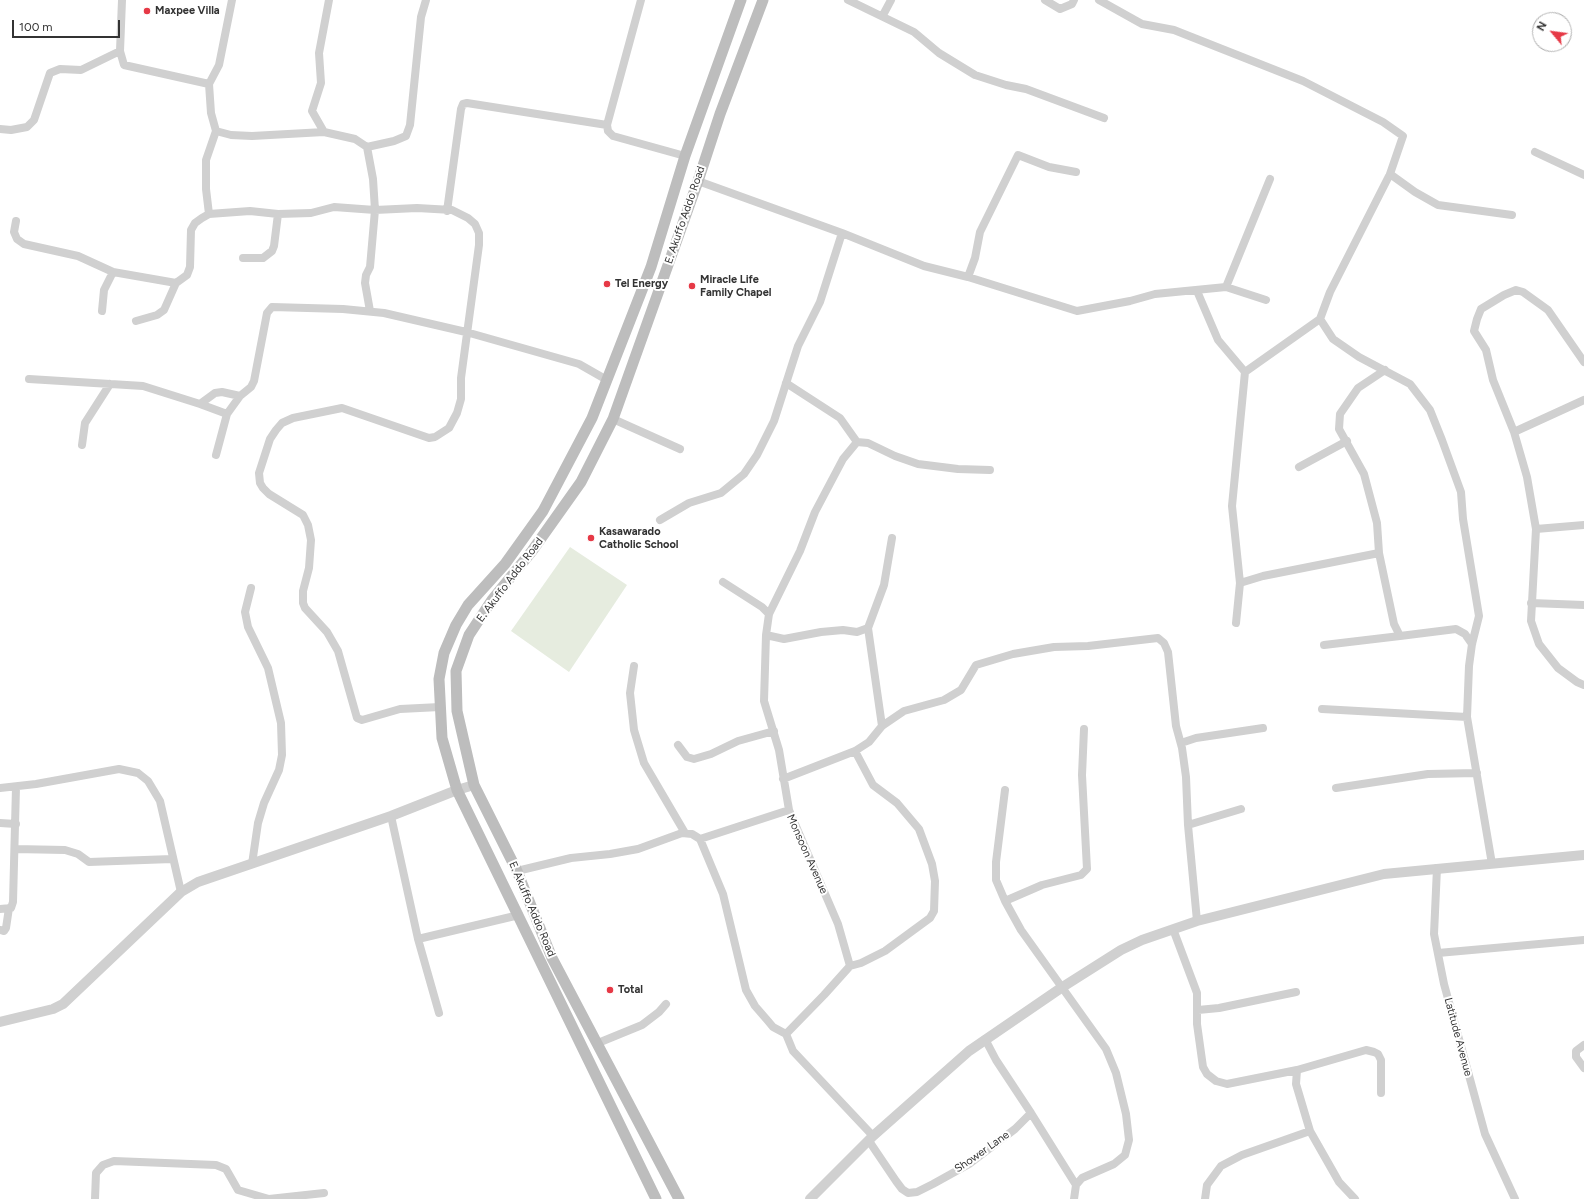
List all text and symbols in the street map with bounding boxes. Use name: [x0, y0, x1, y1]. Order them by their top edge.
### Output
place label: Maxpee Villa: [155, 4, 220, 18]
marker: Maxpee Villa: [142, 6, 152, 16]
scale bar: [14, 12, 122, 38]
north arrow: [1532, 12, 1572, 52]
text: 100 m: [19, 20, 53, 34]
text: N: [1534, 20, 1550, 33]
street label: E. Akuffo Addo Road: [662, 164, 708, 266]
place label: Miracle Life Family Chapel: [700, 273, 772, 299]
place label: Tel Energy: [615, 277, 668, 291]
marker: Tel Energy: [602, 279, 612, 289]
marker: Miracle Life Family Chapel: [687, 281, 697, 291]
place label: Kasawarado Catholic School: [599, 525, 679, 551]
marker: Kasawarado Catholic School: [586, 533, 596, 543]
street label: E. Akuffo Addo Road: [474, 535, 546, 625]
street label: Monsoon Avenue: [784, 812, 830, 896]
street label: E. Akuffo Addo Road: [506, 859, 558, 959]
place label: Total: [618, 983, 643, 997]
marker: Total: [605, 985, 615, 995]
street label: Latitude Avenue: [1441, 996, 1475, 1078]
street label: Shower Lane: [952, 1128, 1012, 1176]

